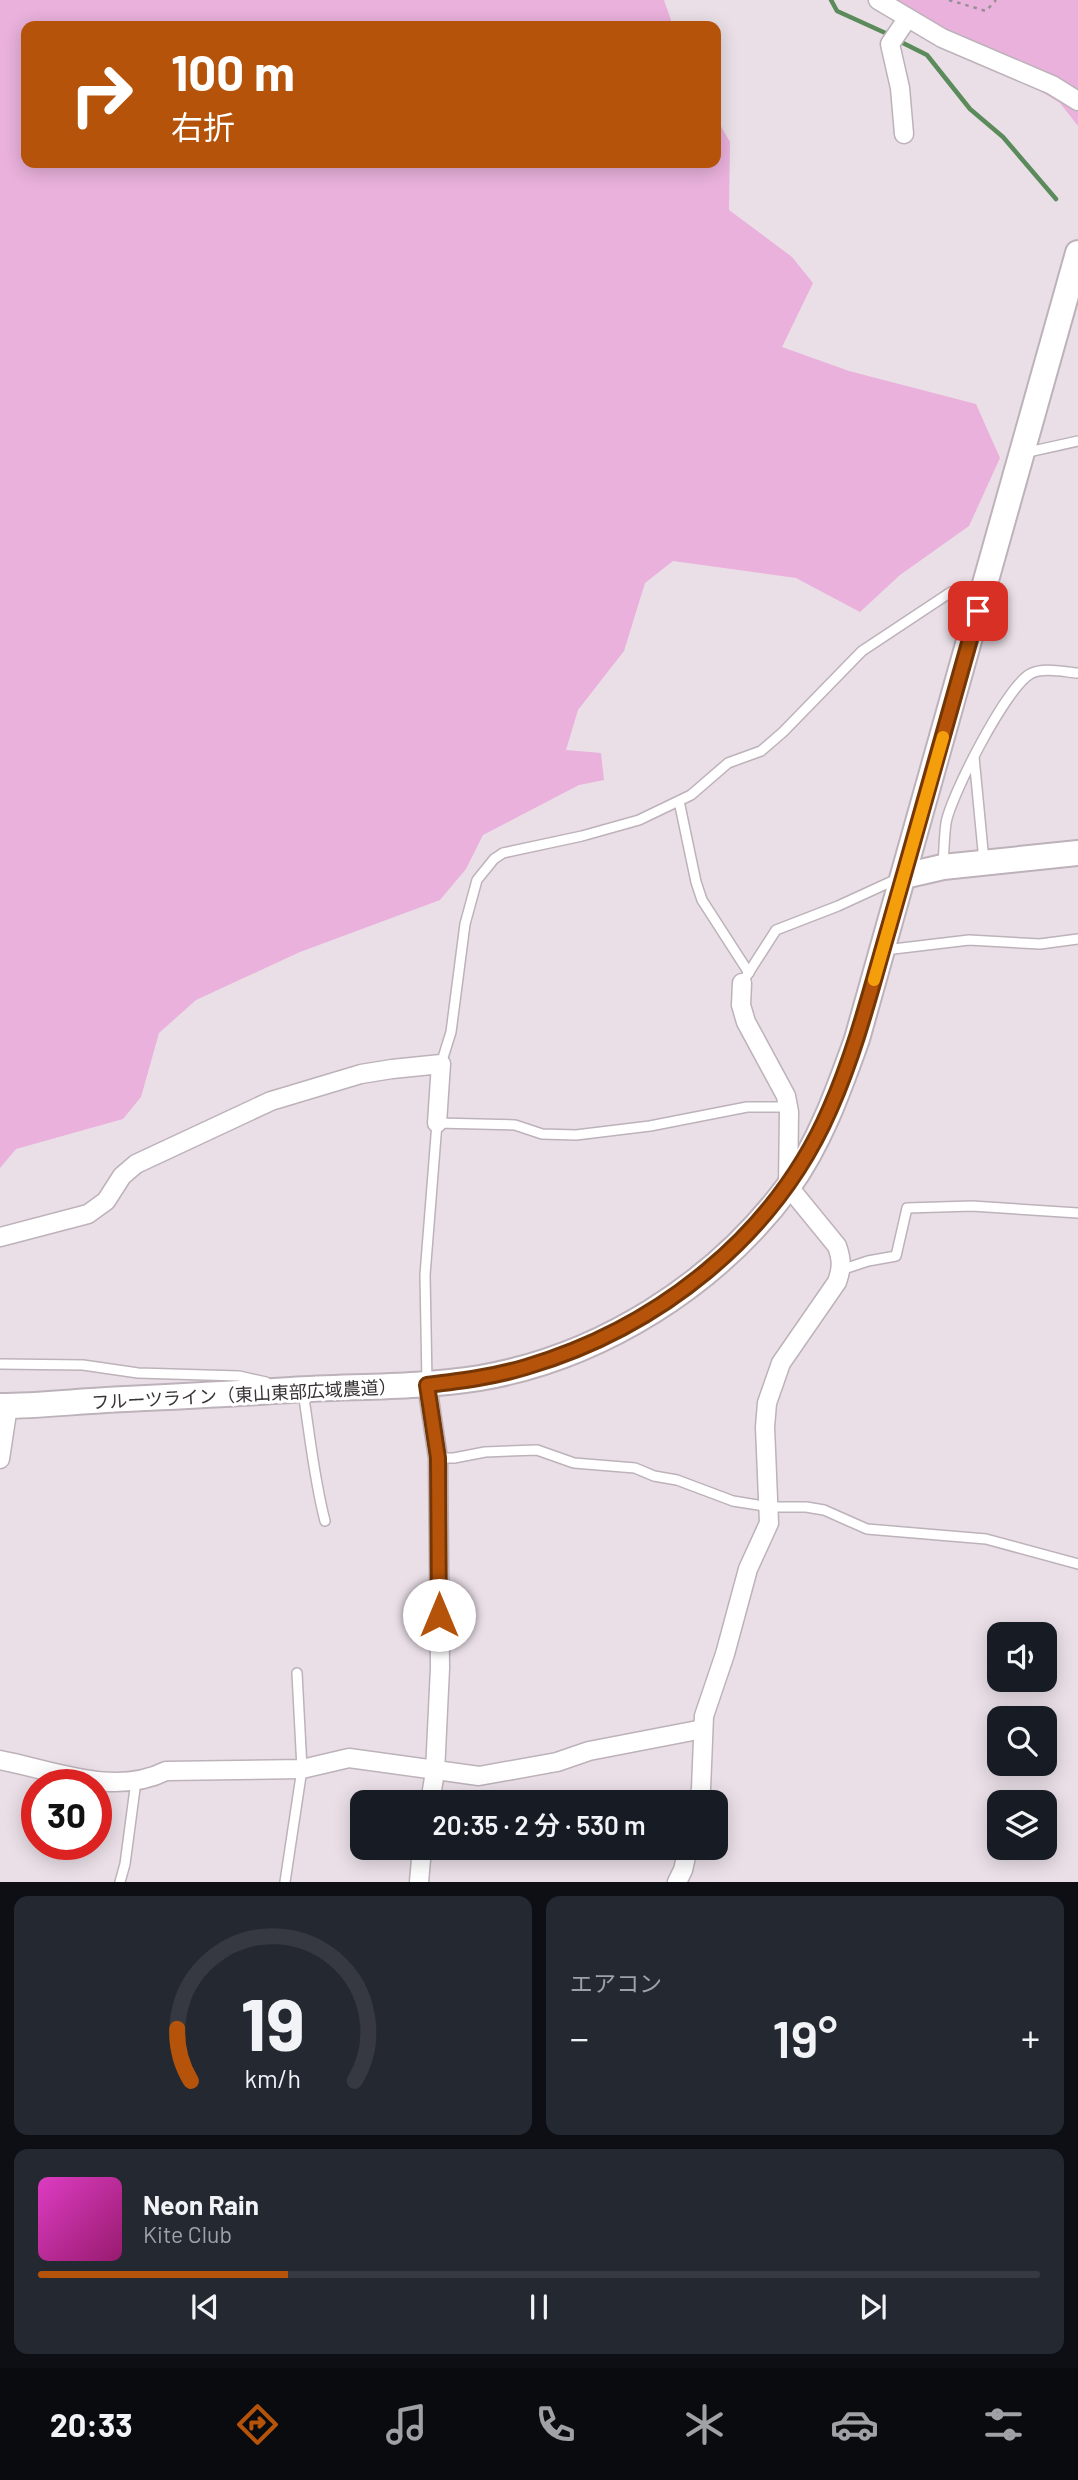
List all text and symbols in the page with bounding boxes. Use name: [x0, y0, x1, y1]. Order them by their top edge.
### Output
text: 100 m: [171, 42, 295, 101]
icon: right: [56, 49, 147, 140]
text: 右折: [171, 107, 235, 145]
pin: [948, 581, 1008, 641]
icon: arrive: [959, 592, 997, 630]
street label: フルーツライン（東山東部広域農道）: [91, 1375, 397, 1413]
position arrow: [402, 1578, 476, 1652]
map controls: [987, 1622, 1057, 1860]
button: sound: [987, 1622, 1057, 1692]
button: search: [987, 1706, 1057, 1776]
speed limit sign: 30: [21, 1769, 112, 1860]
button: layers: [987, 1790, 1057, 1860]
text: 20:35 · 2 分 · 530 m: [432, 1809, 646, 1840]
text: エアコン: [570, 1969, 662, 1997]
text: 19: [241, 1979, 305, 2067]
text: 19°: [772, 2006, 838, 2068]
text: −: [570, 2014, 589, 2060]
text: +: [1021, 2014, 1040, 2060]
text: km/h: [245, 2063, 301, 2093]
text: Neon Rain: [143, 2189, 259, 2220]
text: Kite Club: [143, 2220, 232, 2248]
icon: previous: [186, 2288, 224, 2326]
icon: pause: [520, 2288, 558, 2326]
icon: next: [854, 2288, 892, 2326]
icon: directions: [233, 2400, 282, 2449]
icon: music: [382, 2400, 431, 2449]
icon: phone: [531, 2400, 580, 2449]
icon: climate: [680, 2400, 729, 2449]
icon: car: [830, 2400, 879, 2449]
icon: filters: [979, 2400, 1028, 2449]
text: 20:33: [50, 2405, 132, 2443]

